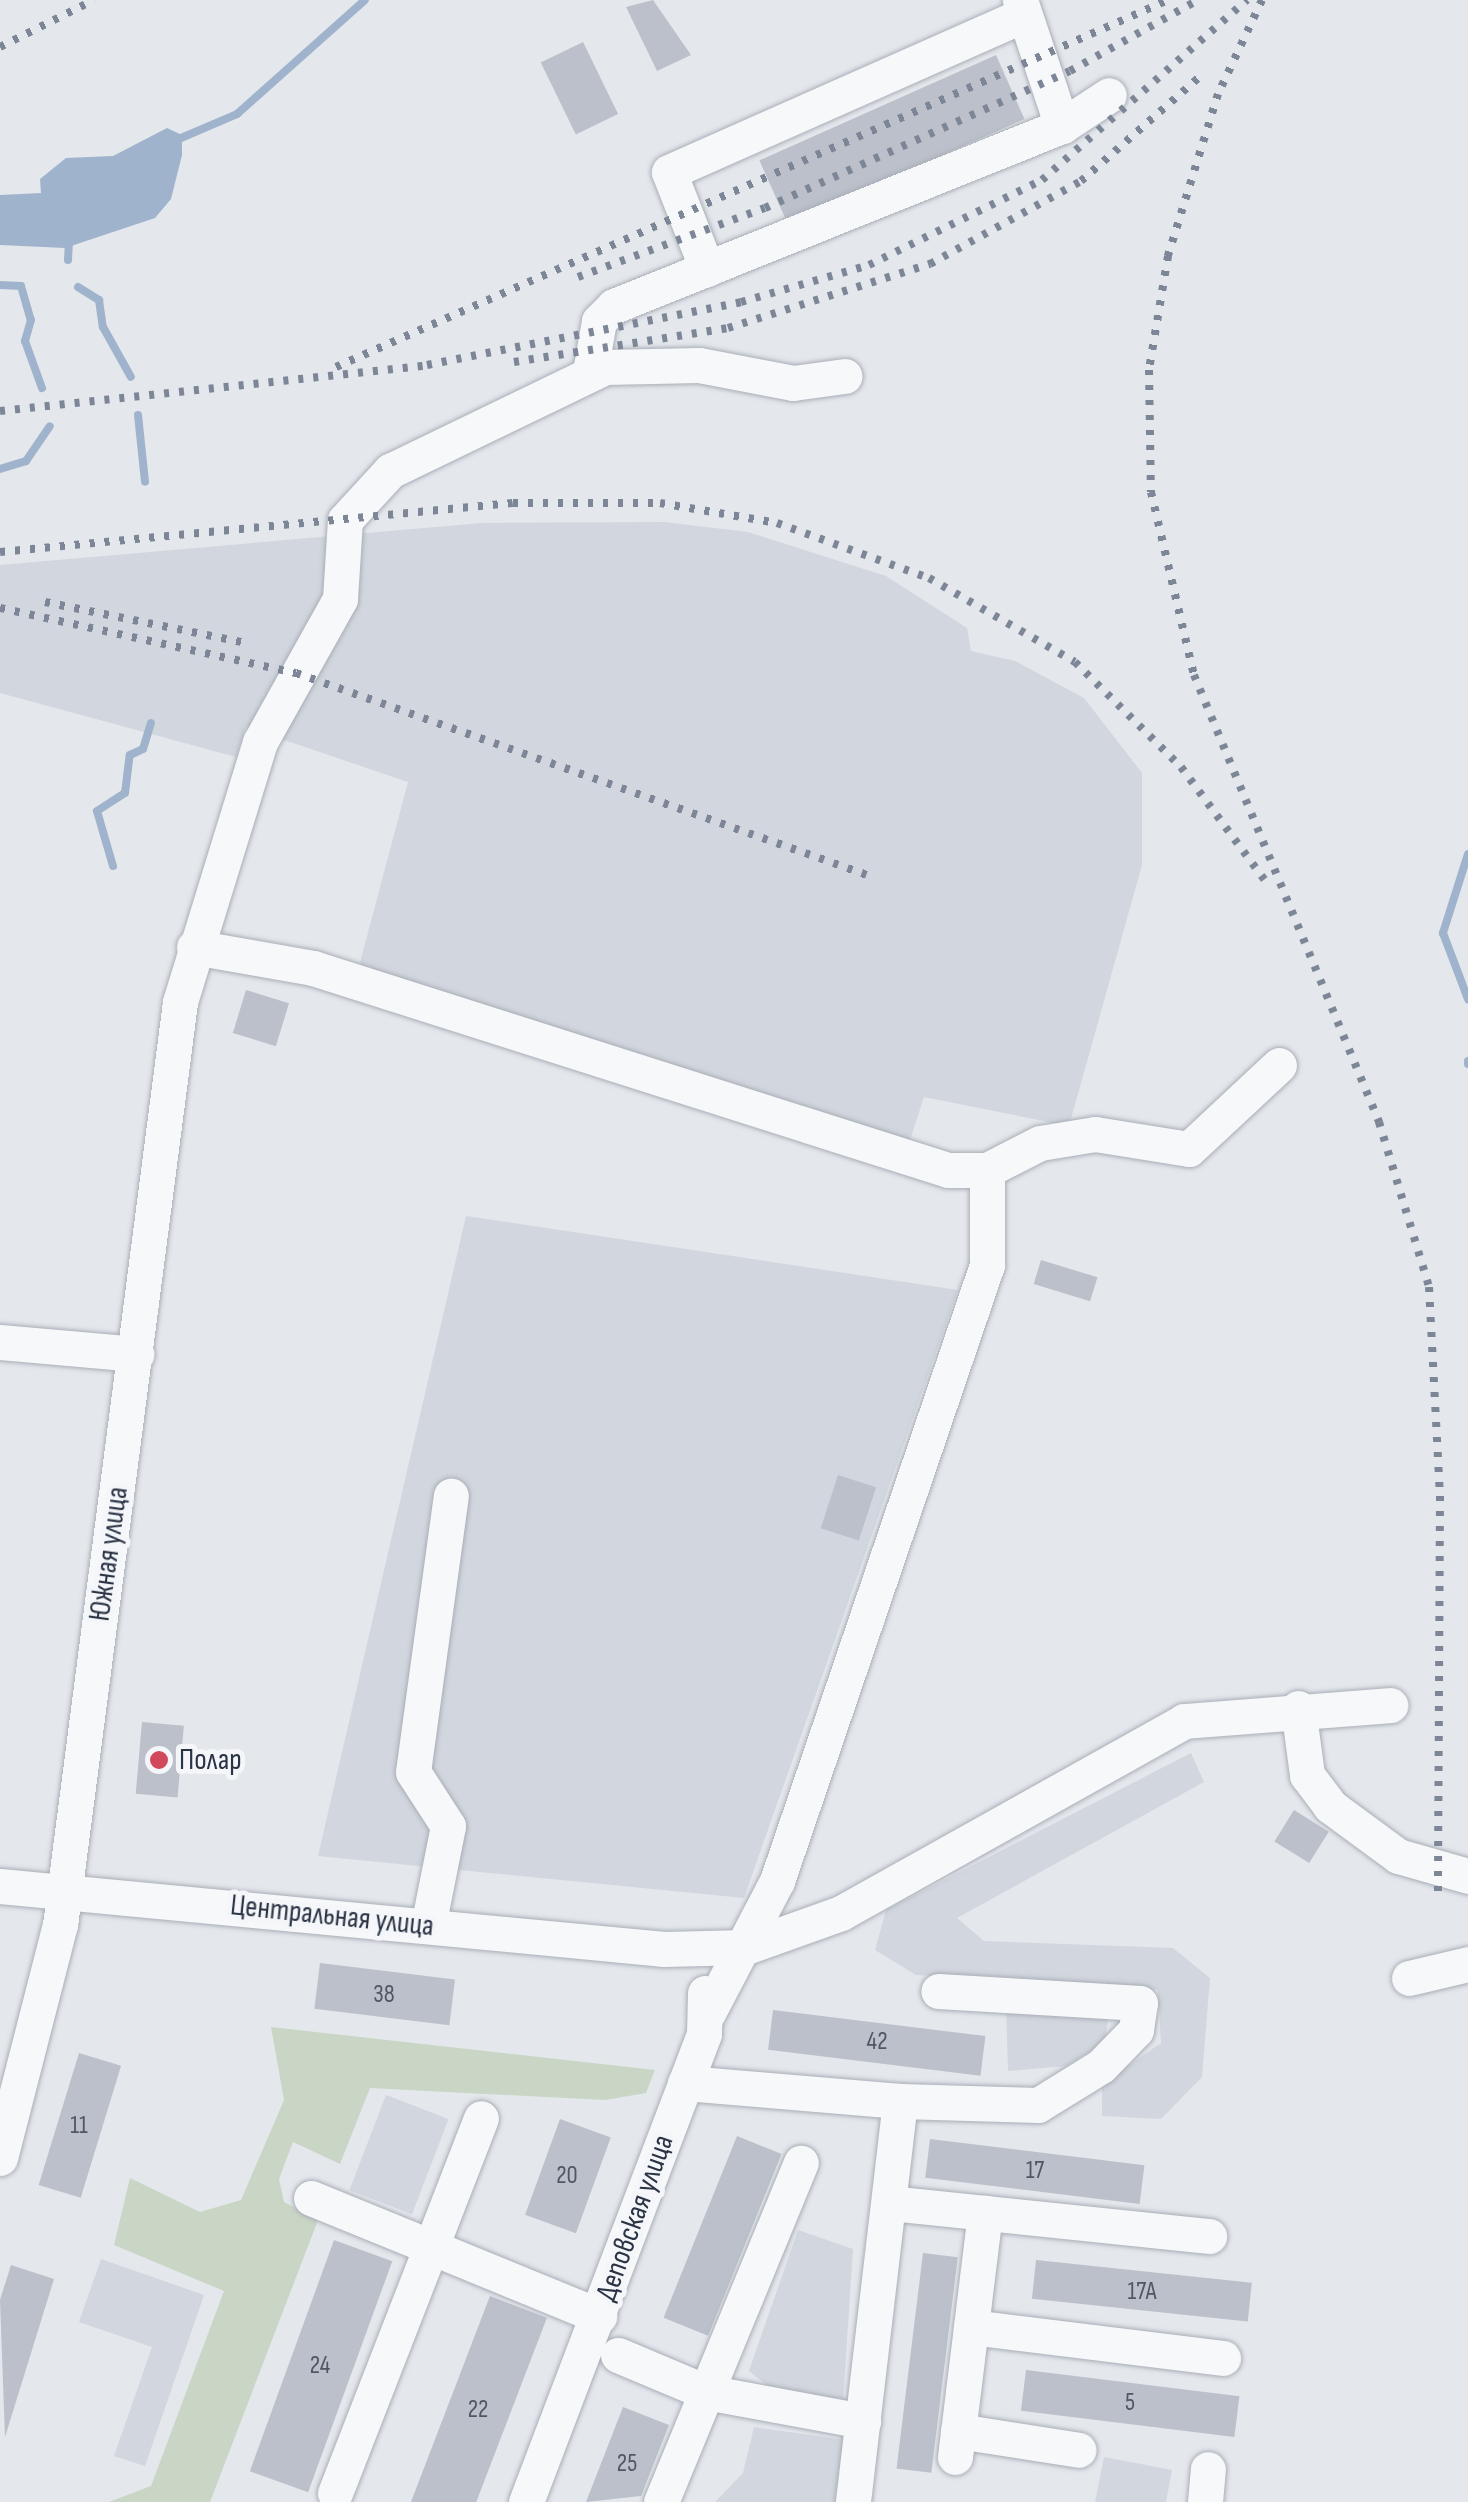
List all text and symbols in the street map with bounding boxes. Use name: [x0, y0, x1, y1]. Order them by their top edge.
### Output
street label: Южная улица: [82, 1484, 136, 1624]
place label: Полар: [179, 1742, 242, 1778]
marker: Полар: [148, 1749, 170, 1771]
street label: Центральная улица: [229, 1887, 435, 1945]
house number: 38: [373, 1980, 395, 2010]
house number: 42: [867, 2027, 887, 2057]
house number: 11: [70, 2111, 88, 2141]
street label: Деповская улица: [588, 2130, 682, 2306]
house number: 17: [1026, 2156, 1044, 2186]
house number: 20: [556, 2161, 578, 2191]
house number: 17А: [1128, 2277, 1156, 2307]
house number: 24: [310, 2351, 330, 2381]
house number: 5: [1125, 2388, 1135, 2418]
house number: 22: [468, 2395, 488, 2425]
house number: 25: [617, 2449, 637, 2479]

